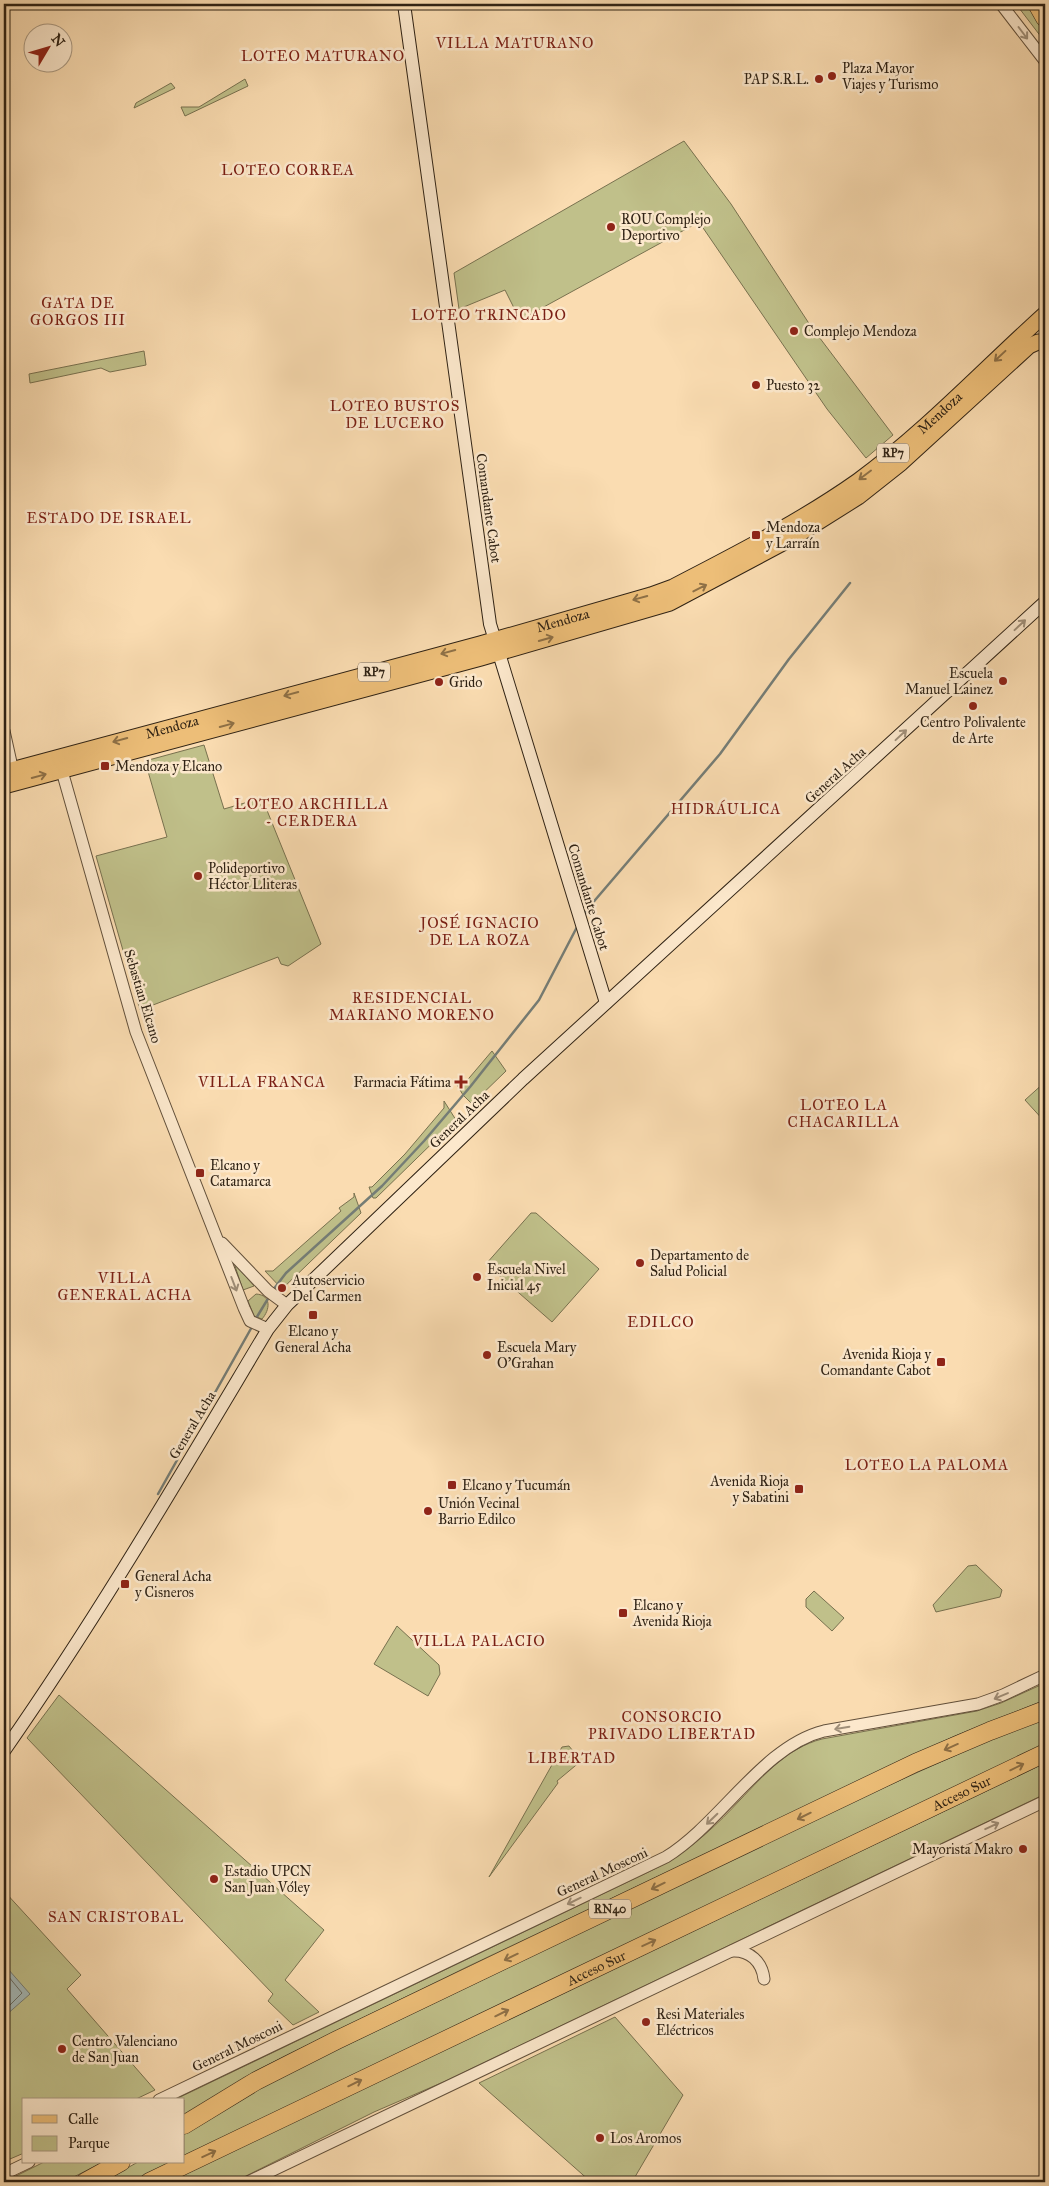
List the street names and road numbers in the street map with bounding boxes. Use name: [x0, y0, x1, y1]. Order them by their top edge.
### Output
street label: Mendoza: [914, 388, 966, 438]
road number: RP7: [877, 443, 909, 462]
street label: Comandante Cabot: [472, 452, 505, 564]
street label: Mendoza: [534, 605, 591, 636]
road number: RP7: [358, 662, 390, 682]
street label: Mendoza: [144, 712, 201, 743]
street label: General Acha: [801, 743, 869, 807]
street label: Comandante Cabot: [564, 842, 613, 953]
street label: Sebastian Elcano: [120, 947, 165, 1045]
street label: General Acha: [426, 1087, 493, 1152]
street label: General Acha: [165, 1388, 219, 1462]
street label: Acceso Sur: [929, 1772, 995, 1815]
street label: General Mosconi: [554, 1844, 651, 1901]
road number: RN40: [589, 1900, 631, 1918]
street label: Acceso Sur: [564, 1947, 629, 1990]
street label: General Mosconi: [189, 2017, 285, 2076]

